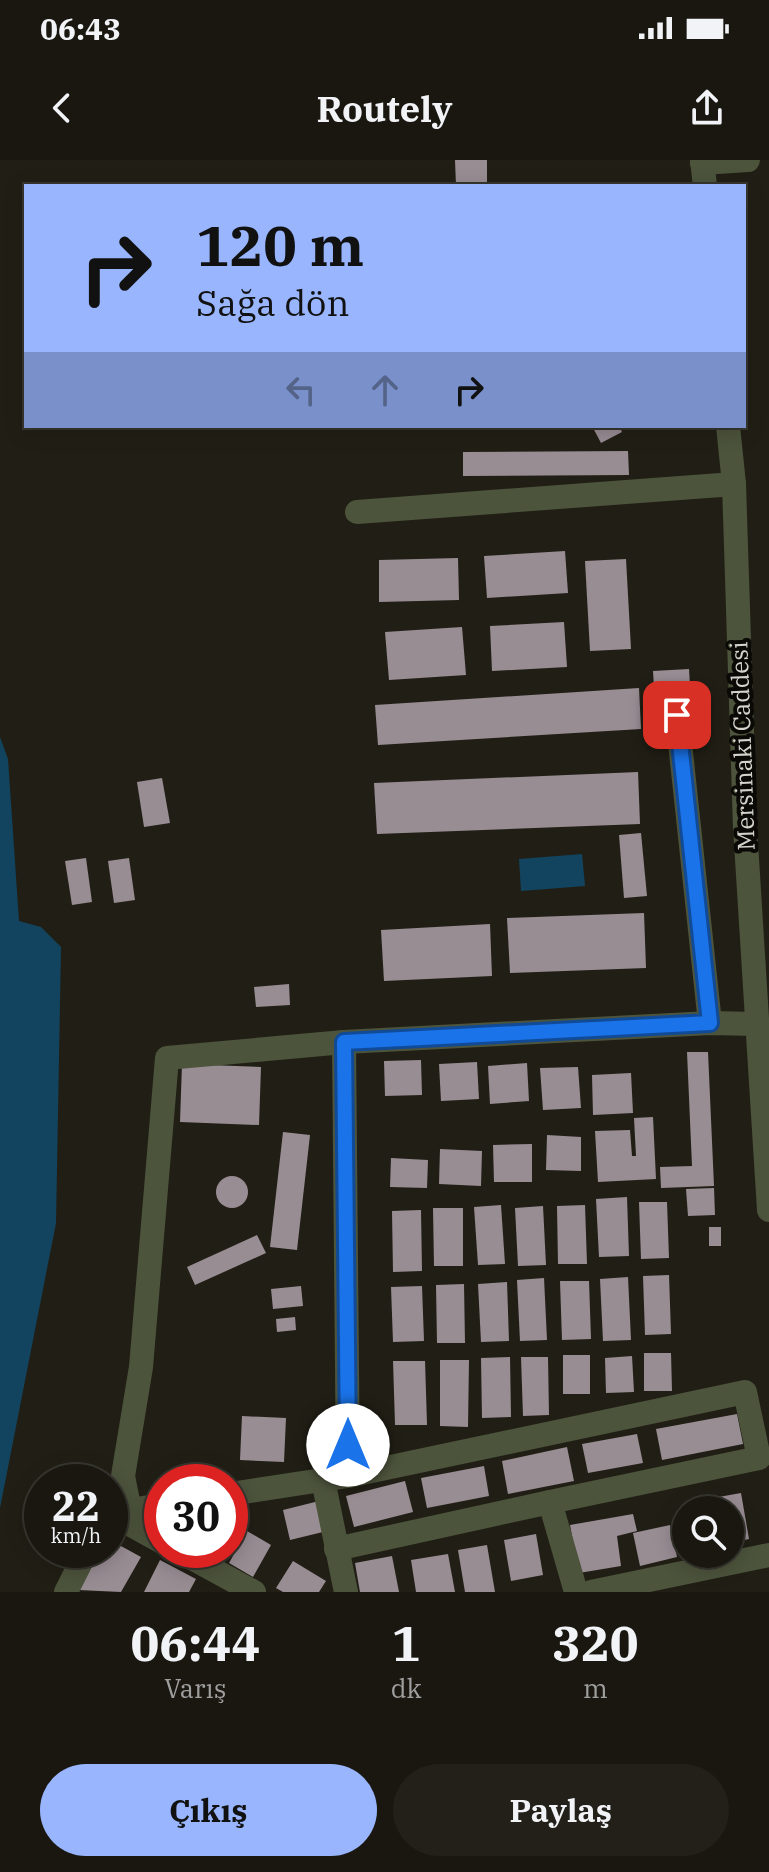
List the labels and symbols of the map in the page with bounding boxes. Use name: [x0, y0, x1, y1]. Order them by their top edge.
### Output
street label: Mersinaki Caddesi: [722, 641, 762, 851]
pin: [643, 681, 711, 749]
position arrow: [306, 1403, 390, 1487]
speed limit sign: 30: [144, 1464, 248, 1568]

